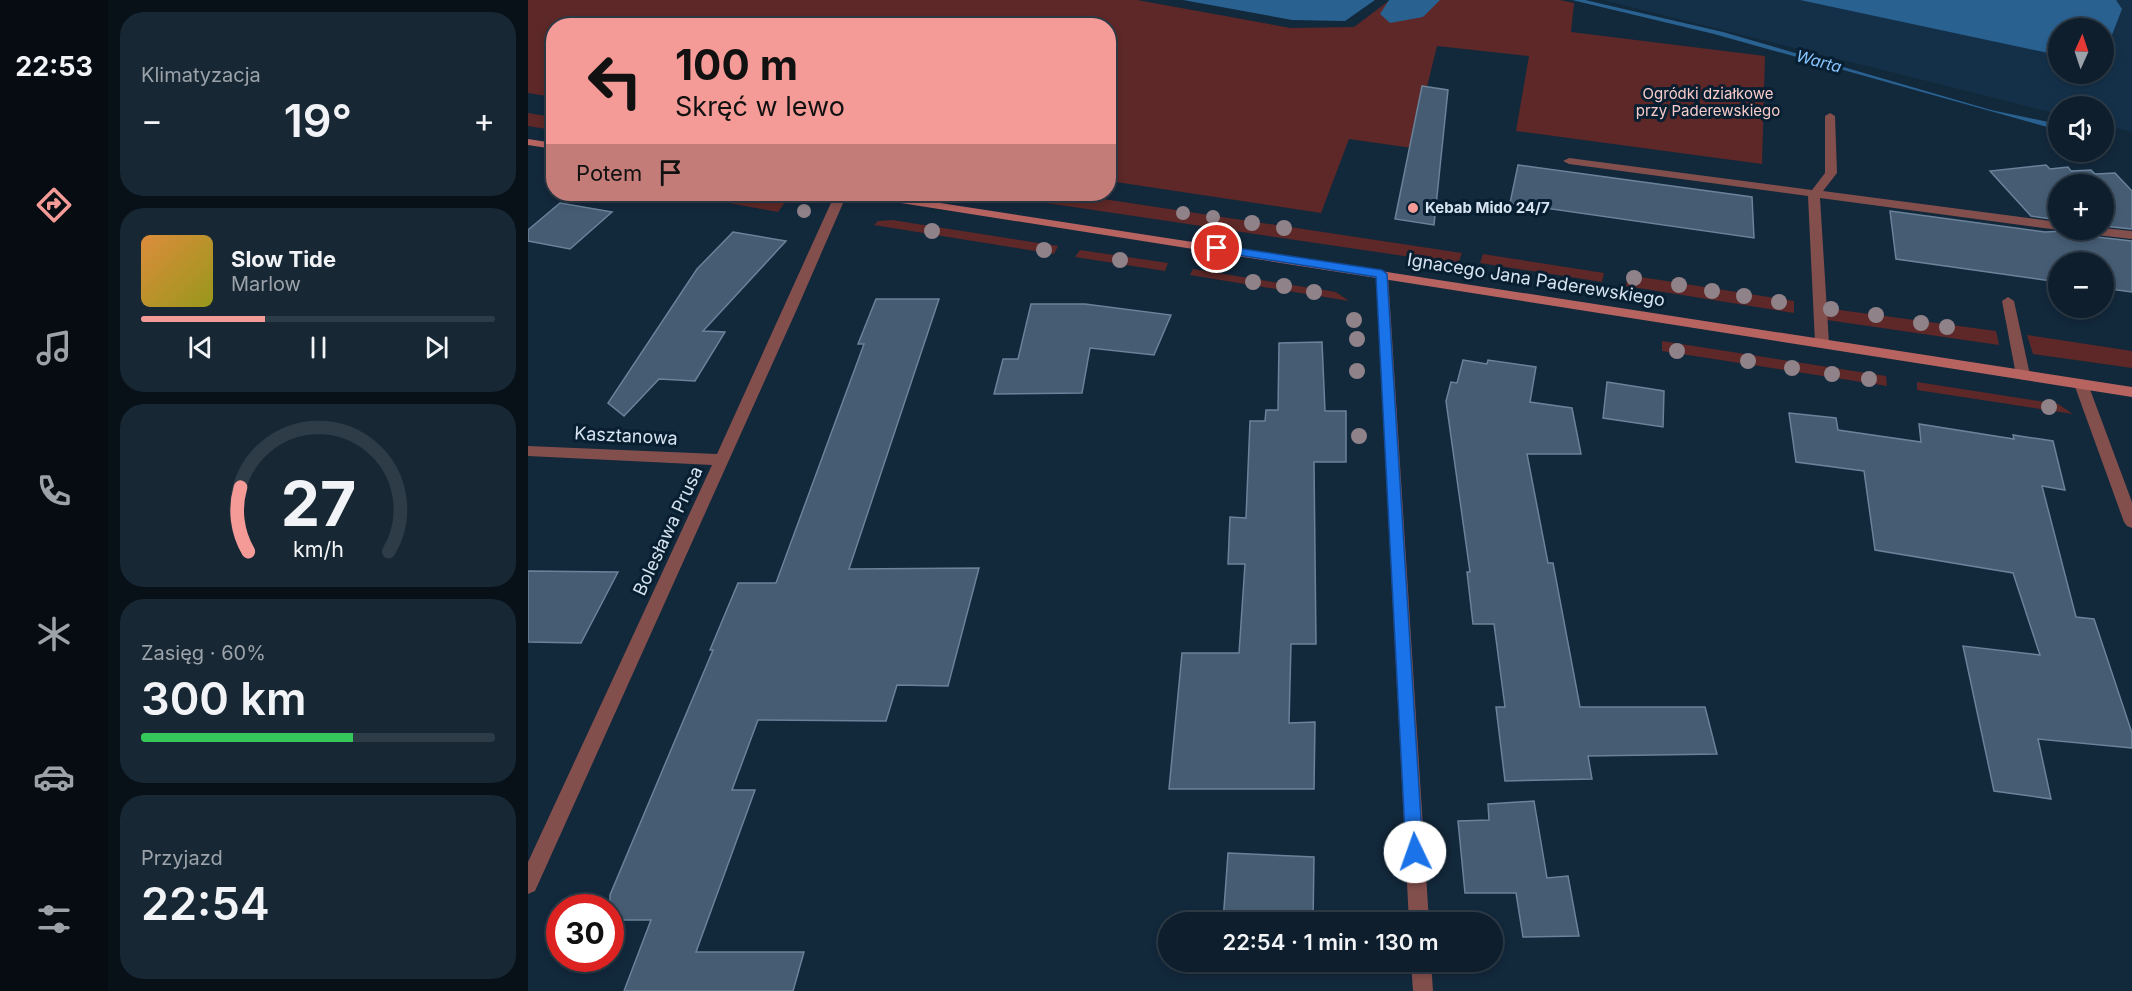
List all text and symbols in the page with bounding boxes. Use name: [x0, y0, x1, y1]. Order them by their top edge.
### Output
north arrow: [2048, 18, 2114, 84]
map controls: [2048, 18, 2114, 318]
text: 100 m: [675, 39, 798, 90]
icon: left: [576, 42, 654, 120]
water label: Warta: [1794, 45, 1844, 77]
text: 22:53: [15, 50, 93, 83]
text: Klimatyzacja: [141, 63, 261, 87]
park label: Ogródki działkowe przy Paderewskiego: [1636, 84, 1780, 120]
text: Skręć w lewo: [675, 90, 845, 123]
text: 19°: [284, 93, 352, 148]
button: sound: [2048, 96, 2114, 162]
text: −: [141, 100, 163, 140]
text: +: [473, 100, 495, 140]
icon: arrive: [654, 156, 687, 189]
text: Potem: [576, 160, 642, 186]
button: +: [2048, 174, 2114, 240]
icon: directions: [33, 184, 75, 226]
place label: Kebab Mido 24/7: [1425, 198, 1550, 217]
marker: Kebab Mido 24/7: [1406, 201, 1420, 215]
pin: [1191, 222, 1242, 273]
icon: arrive: [1200, 231, 1233, 264]
text: Slow Tide: [231, 246, 336, 272]
street label: Ignacego Jana Paderewskiego: [1406, 249, 1667, 310]
button: −: [2048, 252, 2114, 318]
text: Marlow: [231, 272, 301, 296]
icon: music: [33, 327, 75, 369]
icon: previous: [184, 331, 217, 364]
icon: pause: [302, 331, 335, 364]
icon: next: [420, 331, 453, 364]
street label: Kasztanowa: [574, 422, 678, 449]
street label: Bolesława Prusa: [628, 463, 707, 599]
text: 27: [280, 467, 356, 542]
icon: phone: [33, 470, 75, 512]
text: km/h: [293, 537, 343, 563]
icon: climate: [33, 613, 75, 655]
text: Zasięg · 60%: [141, 641, 266, 665]
text: 300 km: [141, 671, 306, 726]
icon: car: [33, 756, 75, 798]
position arrow: [1383, 820, 1447, 884]
text: Przyjazd: [141, 846, 223, 870]
text: 22:54: [141, 876, 270, 931]
speed limit sign: 30: [546, 894, 624, 972]
icon: filters: [33, 898, 75, 940]
text: 22:54 · 1 min · 130 m: [1222, 929, 1439, 955]

